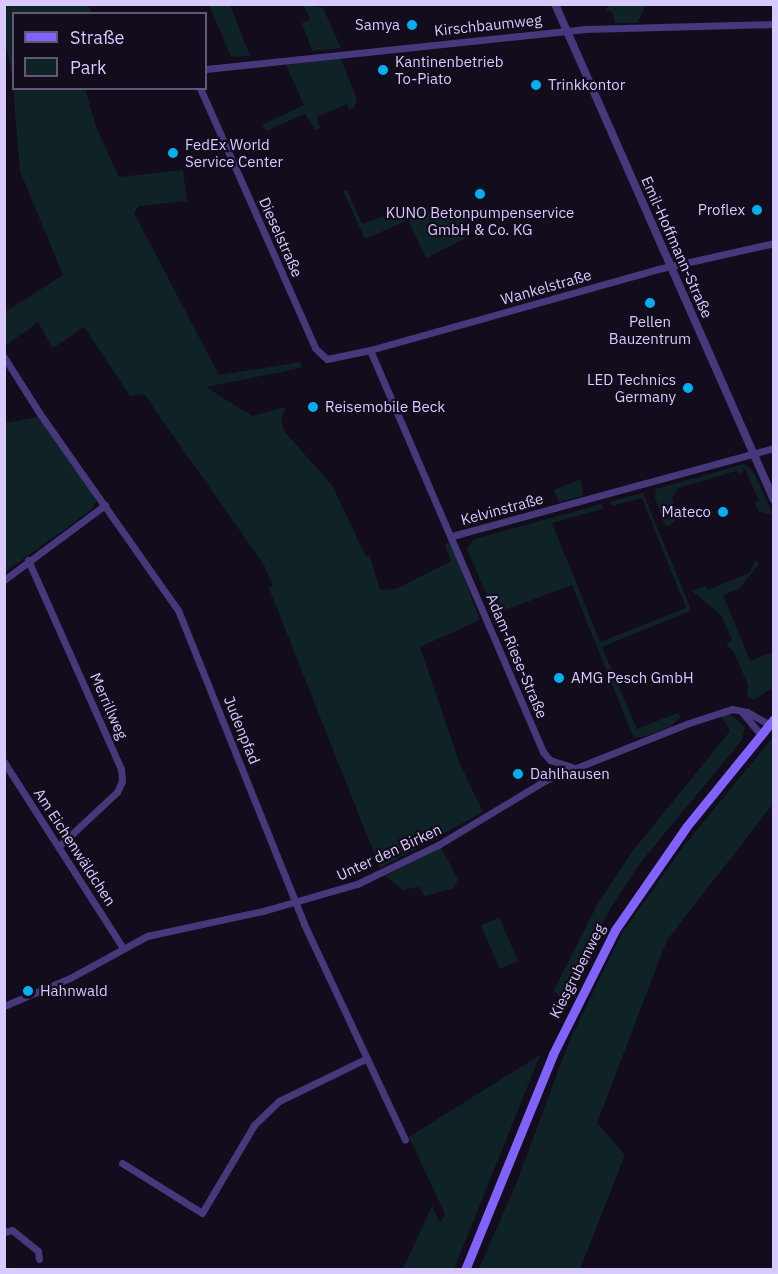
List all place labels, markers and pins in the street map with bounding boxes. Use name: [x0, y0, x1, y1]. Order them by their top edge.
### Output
place label: Samya: [355, 16, 400, 34]
marker: Samya: [405, 18, 419, 32]
place label: Kantinenbetrieb To-Piato: [395, 52, 503, 87]
marker: Kantinenbetrieb To-Piato: [376, 63, 390, 77]
place label: Trinkkontor: [548, 76, 625, 94]
marker: Trinkkontor: [529, 78, 543, 92]
place label: FedEx World Service Center: [185, 135, 283, 170]
marker: FedEx World Service Center: [166, 146, 180, 160]
marker: KUNO Betonpumpenservice GmbH & Co. KG: [473, 187, 487, 201]
place label: Proflex: [698, 201, 745, 219]
place label: KUNO Betonpumpenservice GmbH & Co. KG: [386, 203, 574, 238]
marker: Proflex: [750, 203, 764, 217]
marker: Pellen Bauzentrum: [643, 296, 657, 310]
place label: Pellen Bauzentrum: [609, 312, 691, 347]
place label: LED Technics Germany: [587, 370, 676, 405]
marker: LED Technics Germany: [681, 381, 695, 395]
place label: Reisemobile Beck: [325, 398, 445, 416]
marker: Reisemobile Beck: [306, 400, 320, 414]
place label: Mateco: [662, 503, 711, 521]
marker: Mateco: [716, 505, 730, 519]
place label: AMG Pesch GmbH: [571, 669, 694, 687]
marker: AMG Pesch GmbH: [552, 671, 566, 685]
place label: Dahlhausen: [530, 765, 610, 783]
marker: Dahlhausen: [511, 767, 525, 781]
place label: Hahnwald: [40, 982, 108, 1000]
marker: Hahnwald: [21, 984, 35, 998]

